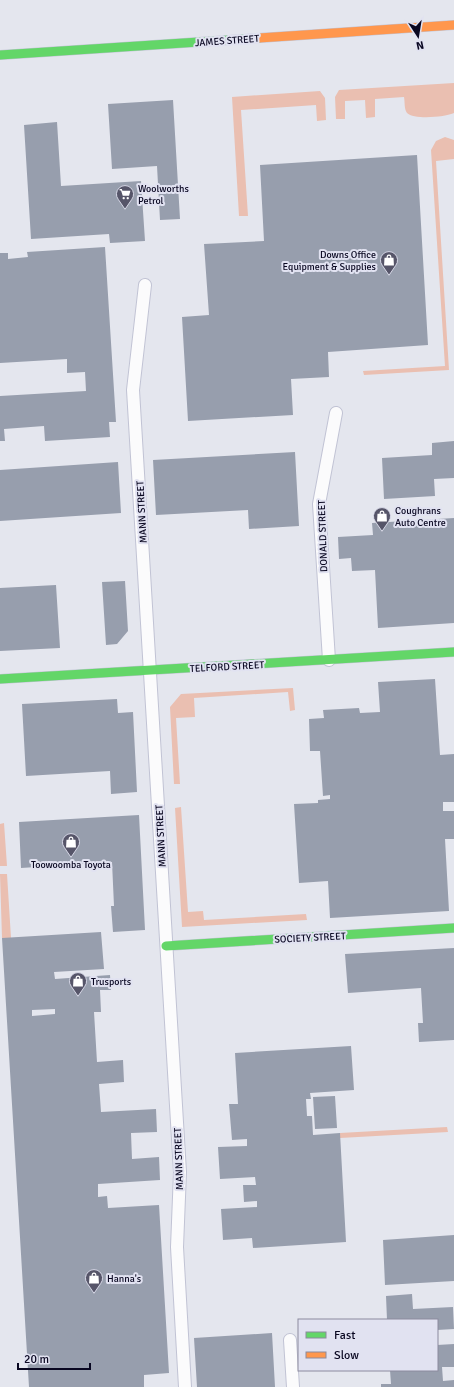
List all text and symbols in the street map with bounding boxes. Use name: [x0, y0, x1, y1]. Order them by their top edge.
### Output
north arrow: [398, 16, 438, 56]
street label: JAMES STREET: [195, 33, 260, 49]
text: N: [415, 38, 425, 52]
place label: Woolworths Petrol: [138, 183, 189, 207]
supermarket icon: Woolworths Petrol: [115, 184, 135, 209]
place label: Downs Office Equipment & Supplies: [283, 249, 377, 273]
shop icon: Downs Office Equipment & Supplies: [379, 250, 399, 275]
street label: MANN STREET: [134, 480, 150, 543]
street label: DONALD STREET: [316, 500, 330, 572]
place label: Coughrans Auto Centre: [395, 505, 446, 529]
shop icon: Coughrans Auto Centre: [372, 506, 392, 531]
street label: TELFORD STREET: [189, 659, 265, 675]
street label: MANN STREET: [153, 804, 169, 867]
shop icon: Toowoomba Toyota: [61, 832, 81, 857]
place label: Toowoomba Toyota: [31, 859, 111, 871]
street label: SOCIETY STREET: [274, 930, 346, 946]
shop icon: Trusports: [68, 971, 88, 996]
place label: Trusports: [91, 976, 132, 988]
street label: MANN STREET: [172, 1127, 186, 1190]
shop icon: Hanna's: [84, 1268, 104, 1293]
place label: Hanna's: [107, 1273, 142, 1285]
legend: [298, 1319, 438, 1371]
text: Fast: [334, 1328, 355, 1343]
scale bar: [18, 1345, 90, 1371]
text: Slow: [334, 1348, 359, 1363]
text: 20 m: [24, 1352, 49, 1367]

